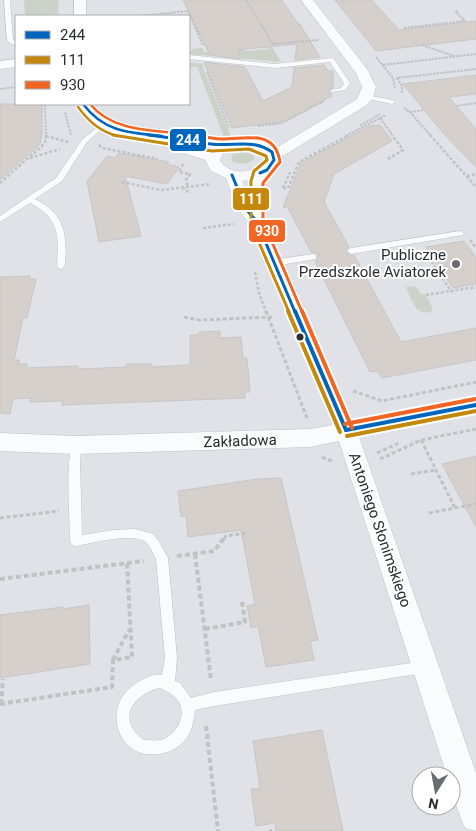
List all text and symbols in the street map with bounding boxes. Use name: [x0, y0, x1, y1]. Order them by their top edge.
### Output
legend: [15, 15, 190, 105]
text: 244: [60, 26, 86, 44]
text: 111: [60, 51, 85, 69]
text: 930: [60, 76, 85, 94]
line badge: 244: [169, 128, 207, 152]
text: 244: [176, 132, 200, 148]
line badge: 111: [232, 187, 270, 211]
text: 111: [239, 191, 263, 207]
line badge: 930: [248, 219, 286, 243]
text: 930: [255, 223, 279, 239]
place label: Publiczne Przedszkole Aviatorek: [299, 246, 446, 281]
marker: Publiczne Przedszkole Aviatorek: [450, 258, 462, 270]
unlabelled marker: [295, 332, 305, 342]
street label: Zakładowa: [203, 431, 277, 451]
street label: Antoniego Słonimskiego: [345, 450, 415, 610]
north arrow: [411, 766, 461, 816]
text: N: [427, 795, 440, 813]

